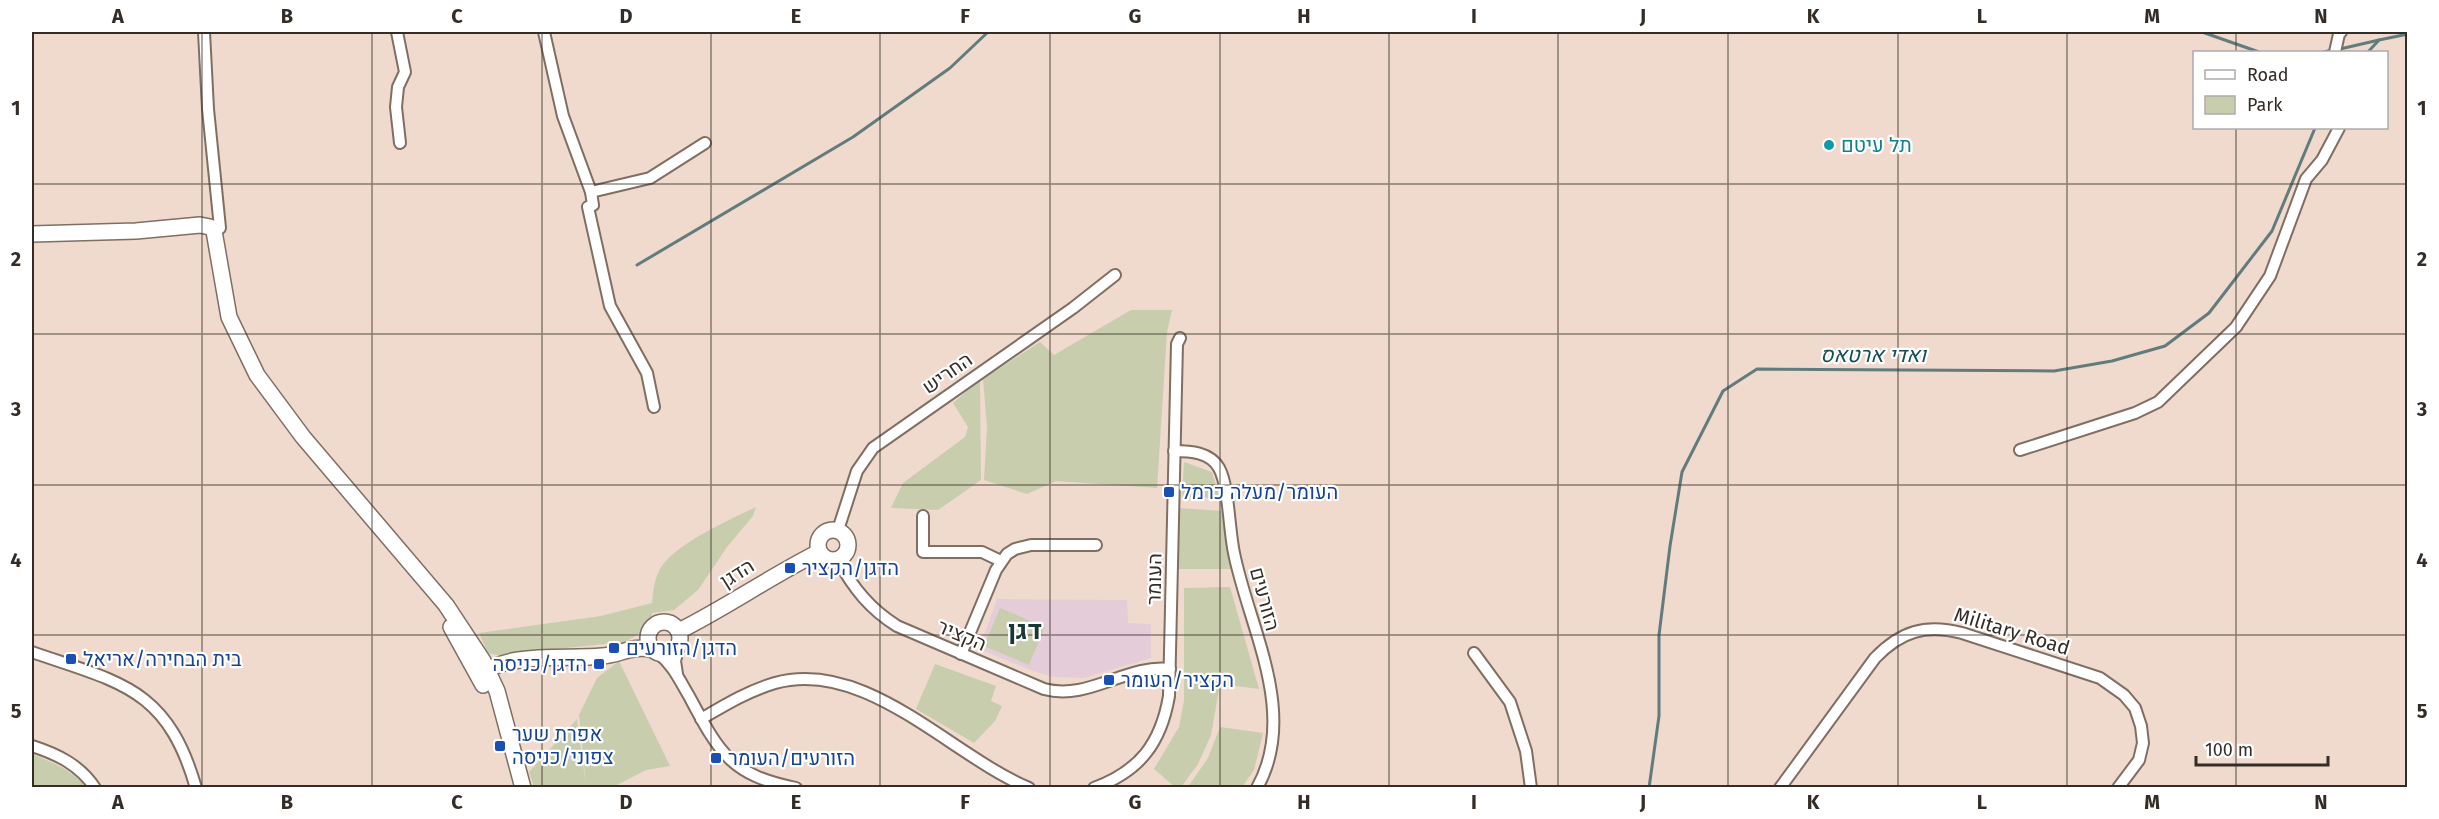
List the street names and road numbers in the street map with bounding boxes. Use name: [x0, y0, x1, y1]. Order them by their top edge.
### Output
street label: החריש: [917, 347, 977, 399]
street label: הדגן: [716, 553, 758, 593]
street label: העומר: [1142, 553, 1166, 605]
street label: הזורעים: [1245, 565, 1285, 633]
street label: Military Road: [1951, 602, 2073, 660]
street label: הקציר: [934, 614, 990, 656]

